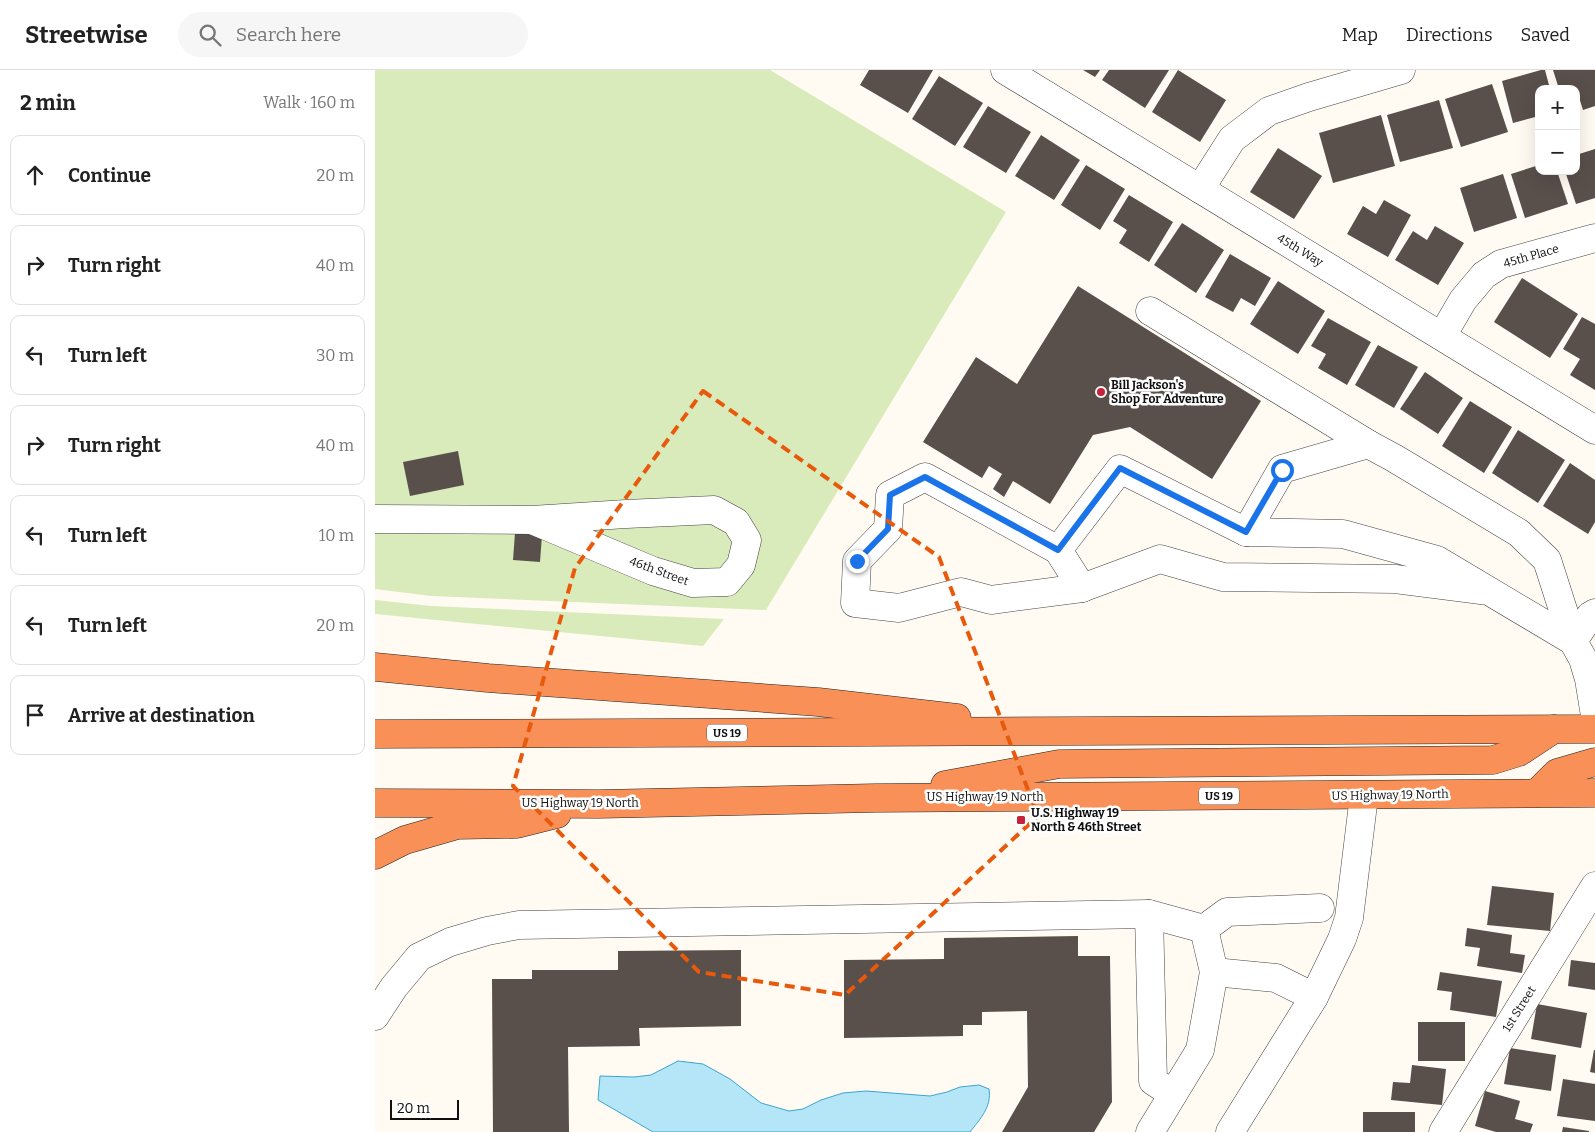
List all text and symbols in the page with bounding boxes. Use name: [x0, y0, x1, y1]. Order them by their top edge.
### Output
search box: [178, 12, 528, 57]
text: Streetwise: [25, 21, 148, 49]
icon: search: [196, 21, 224, 49]
text: Search here: [236, 23, 341, 46]
text: Map: [1342, 24, 1378, 46]
text: Directions: [1406, 24, 1493, 46]
text: Saved: [1521, 24, 1570, 46]
map controls: [1535, 85, 1580, 175]
button: +: [1535, 85, 1580, 130]
text: 2 min: [20, 90, 76, 116]
text: Walk · 160 m: [263, 93, 355, 112]
button: −: [1535, 130, 1580, 175]
icon: ahead: [21, 161, 49, 189]
text: Continue: [68, 164, 151, 187]
text: 20 m: [317, 166, 354, 185]
street label: 45th Way: [1274, 231, 1326, 270]
street label: 45th Place: [1502, 241, 1560, 271]
icon: right: [21, 251, 49, 279]
text: Turn right: [68, 254, 161, 277]
text: 40 m: [316, 256, 354, 275]
icon: left: [21, 341, 49, 369]
text: Turn left: [68, 344, 147, 367]
text: 30 m: [316, 346, 354, 365]
place label: Bill Jackson's Shop For Adventure: [1111, 378, 1224, 406]
marker: Bill Jackson's Shop For Adventure: [1095, 386, 1107, 398]
icon: right: [21, 431, 49, 459]
text: Turn right: [68, 434, 161, 457]
text: 40 m: [316, 436, 354, 455]
route start: [1271, 459, 1294, 482]
icon: left: [21, 521, 49, 549]
text: Turn left: [68, 524, 147, 547]
text: 10 m: [319, 526, 354, 545]
route end: [846, 550, 869, 573]
street label: 46th Street: [627, 554, 691, 588]
icon: left: [21, 611, 49, 639]
text: Turn left: [68, 614, 147, 637]
text: 20 m: [317, 616, 354, 635]
icon: arrive: [21, 701, 49, 729]
text: Arrive at destination: [68, 704, 255, 727]
road number: US 19: [707, 724, 747, 741]
street label: US Highway 19 North: [1331, 787, 1449, 803]
road number: US 19: [1199, 788, 1239, 804]
street label: US Highway 19 North: [926, 790, 1044, 804]
street label: US Highway 19 North: [521, 796, 639, 810]
place label: U.S. Highway 19 North & 46th Street: [1031, 806, 1142, 834]
marker: U.S. Highway 19 North & 46th Street: [1015, 814, 1027, 826]
street label: 1st Street: [1499, 983, 1539, 1034]
scale bar: [390, 1097, 459, 1120]
text: 20 m: [397, 1100, 430, 1117]

